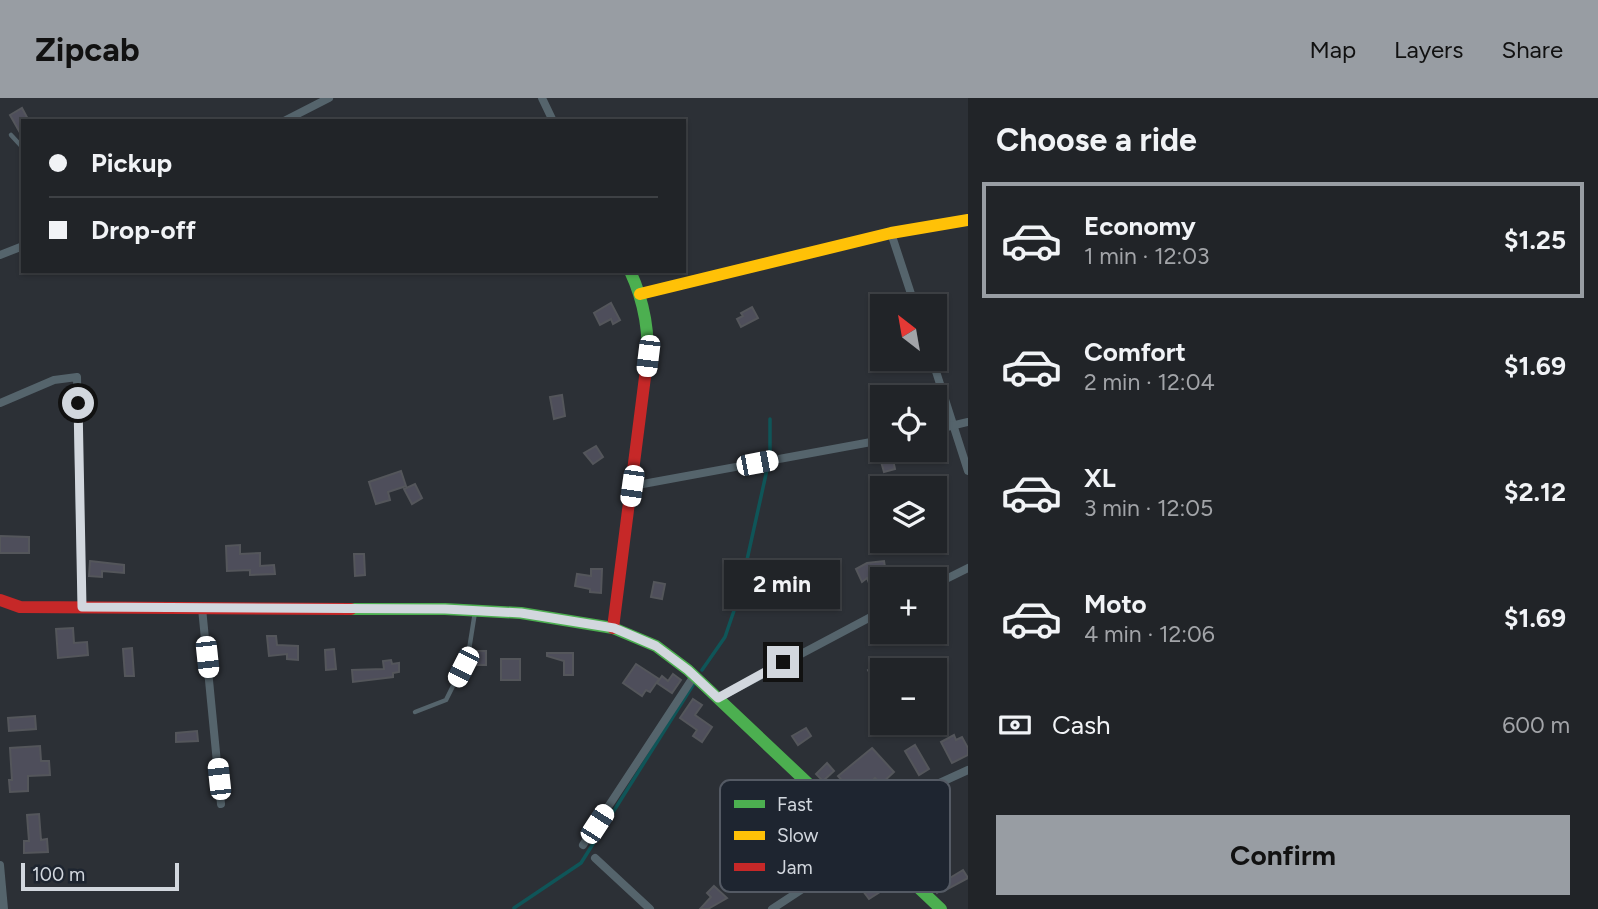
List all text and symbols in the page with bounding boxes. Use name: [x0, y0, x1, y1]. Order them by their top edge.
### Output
text: Zipcab: [35, 30, 140, 69]
text: Map: [1309, 35, 1356, 64]
text: Layers: [1394, 35, 1463, 64]
text: Share: [1501, 35, 1563, 64]
text: Choose a ride: [996, 121, 1197, 159]
text: Pickup: [91, 147, 172, 179]
icon: car: [1000, 209, 1063, 272]
text: Economy: [1084, 210, 1196, 242]
text: Drop-off: [91, 214, 196, 246]
text: $1.25: [1504, 224, 1566, 256]
text: 1 min · 12:03: [1084, 242, 1210, 270]
north arrow: [870, 294, 947, 371]
map controls: [870, 294, 947, 735]
car: [636, 334, 661, 378]
icon: car: [1000, 335, 1063, 398]
text: Comfort: [1084, 336, 1186, 368]
text: $1.69: [1504, 350, 1566, 382]
text: 2 min · 12:04: [1084, 368, 1215, 396]
button: locate: [870, 385, 947, 462]
route start: [62, 387, 94, 419]
car: [735, 449, 780, 477]
icon: car: [1000, 461, 1063, 524]
text: XL: [1084, 462, 1116, 494]
car: [619, 464, 646, 508]
button: layers: [870, 476, 947, 553]
text: $2.12: [1504, 476, 1566, 508]
text: 3 min · 12:05: [1084, 494, 1213, 522]
callout: 2 min: [725, 560, 841, 610]
button: +: [870, 567, 947, 644]
text: 2 min: [753, 570, 811, 598]
icon: car: [1000, 587, 1063, 650]
text: Moto: [1084, 588, 1147, 620]
text: $1.69: [1504, 602, 1566, 634]
text: 4 min · 12:06: [1084, 620, 1215, 648]
car: [195, 635, 220, 679]
car: [445, 644, 482, 690]
route end: [767, 646, 799, 678]
button: −: [870, 658, 947, 735]
icon: cash: [996, 706, 1034, 744]
text: Cash: [1052, 709, 1111, 741]
text: 600 m: [1502, 711, 1570, 739]
car: [207, 757, 232, 801]
legend: [720, 780, 950, 892]
text: Fast: [777, 793, 813, 816]
car: [577, 801, 618, 847]
button: Confirm: [996, 815, 1570, 895]
text: Slow: [777, 824, 819, 847]
text: Jam: [777, 856, 813, 879]
scale bar: [21, 860, 178, 892]
text: 100 m: [32, 863, 85, 886]

